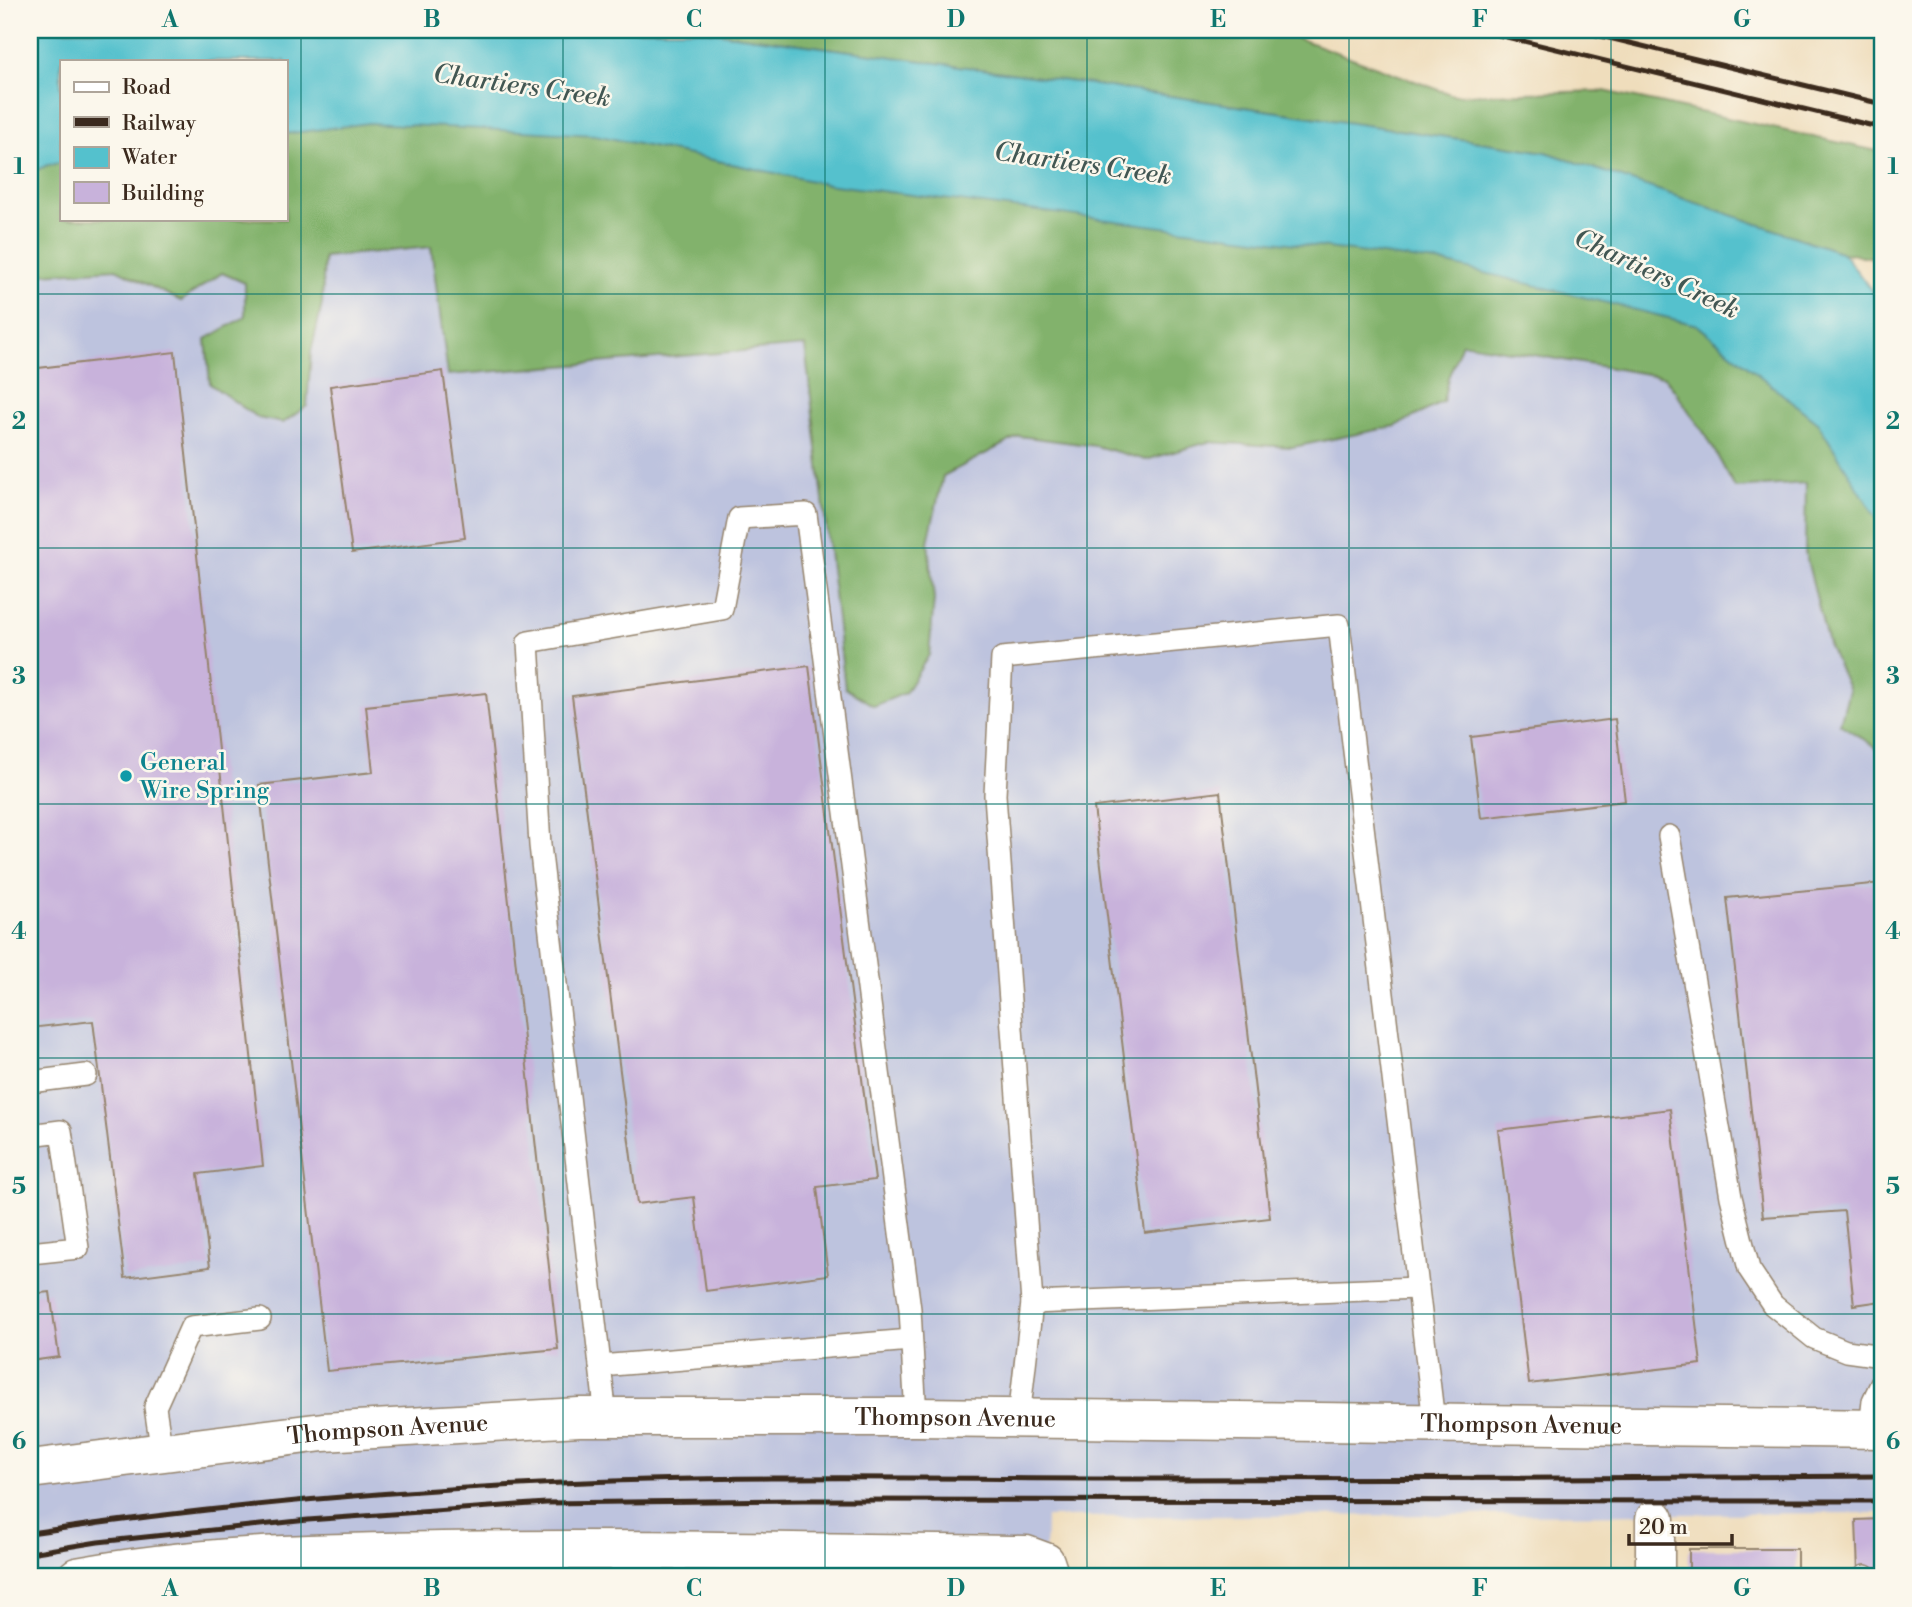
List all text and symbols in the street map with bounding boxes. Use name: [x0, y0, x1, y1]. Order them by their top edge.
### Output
text: A: [161, 6, 179, 34]
text: B: [423, 6, 441, 34]
text: C: [686, 6, 702, 34]
text: D: [947, 6, 965, 34]
text: E: [1210, 6, 1226, 34]
text: F: [1472, 6, 1488, 34]
text: G: [1733, 6, 1751, 34]
water label: Chartiers Creek: [431, 58, 613, 114]
legend: [60, 60, 287, 220]
text: Road: [122, 75, 171, 101]
text: Railway: [122, 111, 197, 137]
water label: Chartiers Creek: [992, 136, 1174, 192]
text: Water: [121, 145, 177, 171]
text: 1: [13, 153, 25, 181]
text: 1: [1887, 153, 1899, 181]
text: Building: [121, 181, 204, 207]
water label: Chartiers Creek: [1569, 222, 1744, 326]
text: 2: [12, 408, 26, 436]
text: 2: [1886, 408, 1900, 436]
text: 3: [12, 663, 26, 691]
text: 3: [1886, 663, 1900, 691]
place label: General Wire Spring: [139, 748, 270, 806]
marker: General Wire Spring: [118, 768, 134, 784]
text: 4: [11, 918, 27, 946]
text: 4: [1885, 918, 1901, 946]
text: 5: [12, 1173, 26, 1201]
text: 5: [1886, 1173, 1900, 1201]
street label: Thompson Avenue: [854, 1403, 1056, 1435]
street label: Thompson Avenue: [285, 1408, 489, 1452]
street label: Thompson Avenue: [1420, 1409, 1622, 1442]
text: 6: [12, 1428, 26, 1456]
text: 6: [1886, 1428, 1900, 1456]
scale bar: [1629, 1502, 1732, 1546]
text: 20 m: [1639, 1515, 1688, 1541]
text: A: [161, 1575, 179, 1603]
text: B: [423, 1575, 441, 1603]
text: C: [686, 1575, 702, 1603]
text: D: [947, 1575, 965, 1603]
text: E: [1210, 1575, 1226, 1603]
text: F: [1472, 1575, 1488, 1603]
text: G: [1733, 1575, 1751, 1603]

